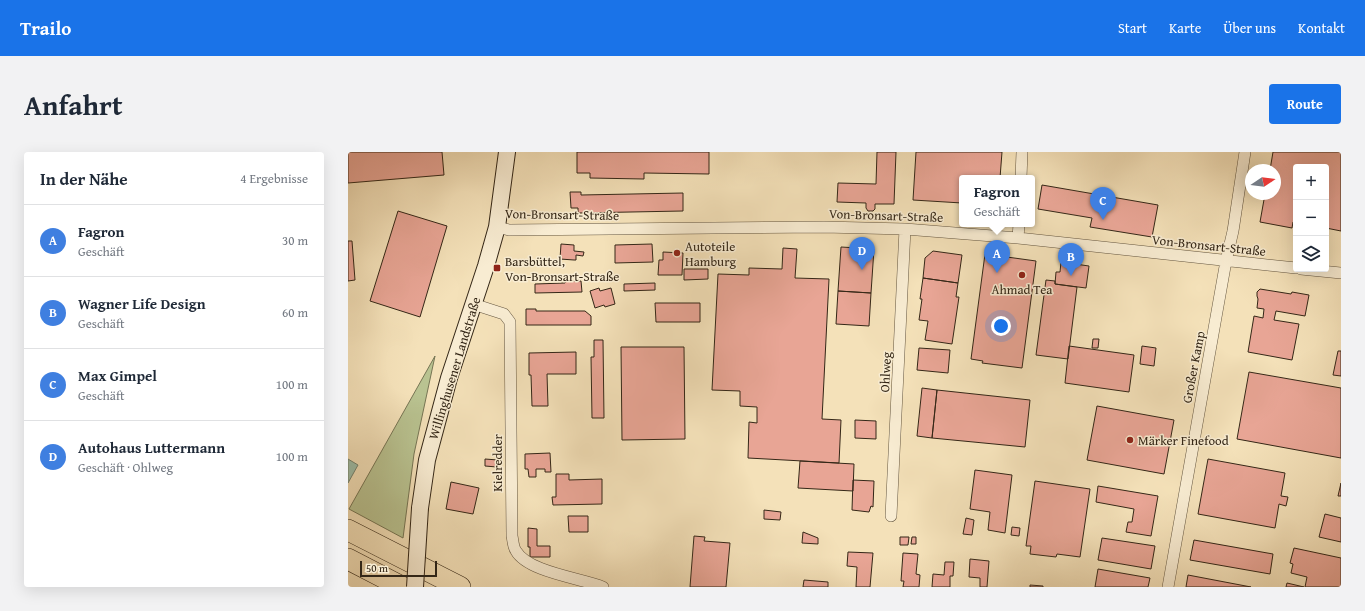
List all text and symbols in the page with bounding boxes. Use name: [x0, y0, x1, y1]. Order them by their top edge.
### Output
text: Trailo: [20, 14, 71, 42]
text: Start: [1118, 18, 1147, 38]
text: Karte: [1169, 18, 1201, 38]
text: Über uns: [1223, 18, 1276, 38]
text: Kontakt: [1298, 18, 1345, 38]
text: Anfahrt: [24, 84, 123, 125]
button: Route: [1269, 84, 1341, 124]
north arrow: [1245, 164, 1281, 200]
map controls: [1293, 164, 1329, 272]
button: +: [1293, 164, 1329, 200]
text: In der Nähe: [40, 166, 128, 191]
text: 4 Ergebnisse: [240, 169, 308, 188]
popup: [959, 175, 1035, 227]
text: Fagron: [974, 181, 1020, 202]
pin: C: [1090, 187, 1116, 220]
button: −: [1293, 200, 1329, 236]
text: Geschäft: [974, 202, 1020, 221]
street label: Von-Bronsart-Straße: [505, 204, 619, 225]
street label: Von-Bronsart-Straße: [829, 204, 943, 227]
text: Fagron: [78, 221, 124, 242]
street label: Von-Bronsart-Straße: [1151, 230, 1267, 261]
text: A: [49, 231, 57, 250]
text: 30 m: [282, 231, 308, 250]
button: layers: [1293, 236, 1329, 272]
place label: Autoteile Hamburg: [685, 237, 737, 271]
pin: D: [849, 237, 875, 270]
pin: A: [984, 240, 1010, 273]
text: Geschäft: [78, 242, 125, 261]
pin: B: [1058, 243, 1084, 276]
marker: Autoteile Hamburg: [672, 248, 682, 258]
place label: Barsbüttel, Von-Bronsart-Straße: [505, 252, 619, 286]
marker: Barsbüttel, Von-Bronsart-Straße: [492, 263, 502, 273]
marker: Ahmad Tea: [1017, 270, 1027, 280]
place label: Ahmad Tea: [992, 280, 1053, 299]
text: Wagner Life Design: [78, 293, 206, 314]
street label: Willinghusener Landstraße: [424, 295, 485, 442]
text: B: [49, 303, 57, 322]
text: 60 m: [282, 303, 308, 322]
text: Geschäft: [78, 314, 125, 333]
your location: [991, 316, 1011, 336]
street label: Großer Kamp: [1177, 330, 1210, 405]
street label: Ohlweg: [875, 351, 896, 393]
text: Max Gimpel: [78, 365, 157, 386]
text: C: [49, 375, 57, 394]
text: 100 m: [276, 375, 308, 394]
text: Geschäft: [78, 386, 125, 405]
place label: Märker Finefood: [1138, 431, 1229, 450]
street label: Kielredder: [488, 434, 507, 492]
marker: Märker Finefood: [1125, 435, 1135, 445]
text: Autohaus Luttermann: [78, 437, 225, 458]
text: D: [49, 447, 57, 466]
text: 100 m: [276, 447, 308, 466]
text: Geschäft · Ohlweg: [78, 458, 173, 477]
scale bar: [360, 559, 437, 578]
text: 50 m: [366, 560, 388, 576]

